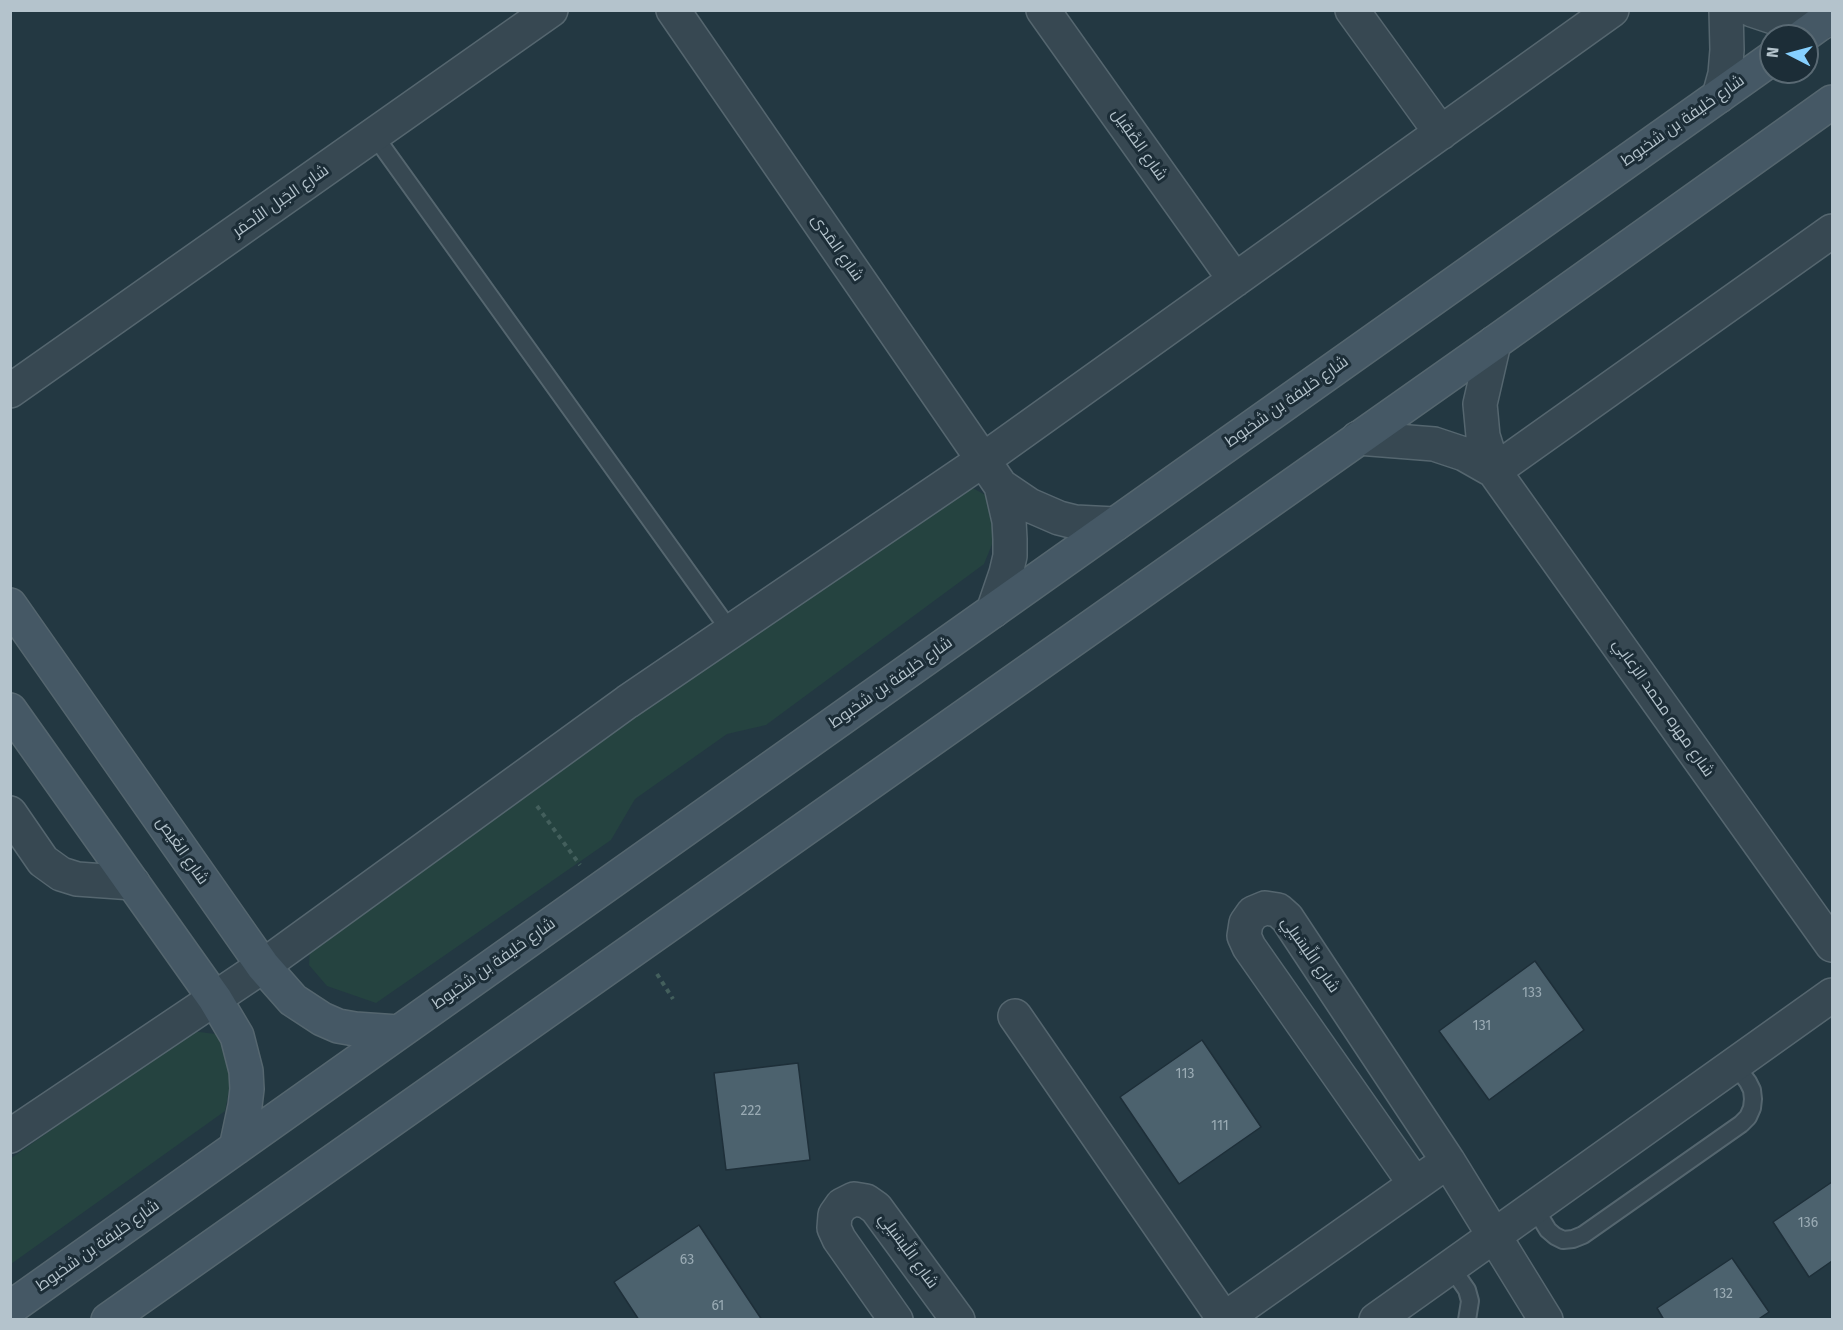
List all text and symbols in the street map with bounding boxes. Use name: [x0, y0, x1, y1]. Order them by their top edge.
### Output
north arrow: [1759, 24, 1819, 84]
text: N: [1763, 46, 1783, 59]
street label: شارع خليفة بن شخبوط: [1618, 71, 1748, 171]
street label: شارع الصَّقِيل: [1107, 105, 1171, 185]
street label: شارع الجَبل الأحمَر: [229, 161, 333, 241]
street label: شارع المَدى: [807, 211, 867, 285]
street label: شارع خليفة بن شخبوط: [1222, 352, 1352, 452]
street label: شارع خليفة بن شخبوط: [826, 633, 956, 733]
street label: شارع مهره محمد الزعابي: [1608, 635, 1718, 781]
street label: شارع الغَيص: [152, 813, 212, 889]
street label: شارع اللِّيسَيلِي: [1277, 913, 1343, 997]
street label: شارع خليفة بن شخبوط: [429, 914, 559, 1014]
house number: 133: [1522, 985, 1542, 1001]
house number: 131: [1473, 1018, 1491, 1034]
house number: 113: [1176, 1066, 1194, 1082]
house number: 222: [741, 1103, 761, 1119]
house number: 111: [1211, 1118, 1229, 1134]
street label: شارع خليفة بن شخبوط: [33, 1196, 163, 1296]
street label: شارع اللِّيسَيلِي: [874, 1209, 942, 1293]
house number: 136: [1798, 1215, 1818, 1231]
house number: 63: [680, 1252, 694, 1268]
house number: 132: [1713, 1286, 1733, 1302]
house number: 61: [712, 1298, 724, 1314]

